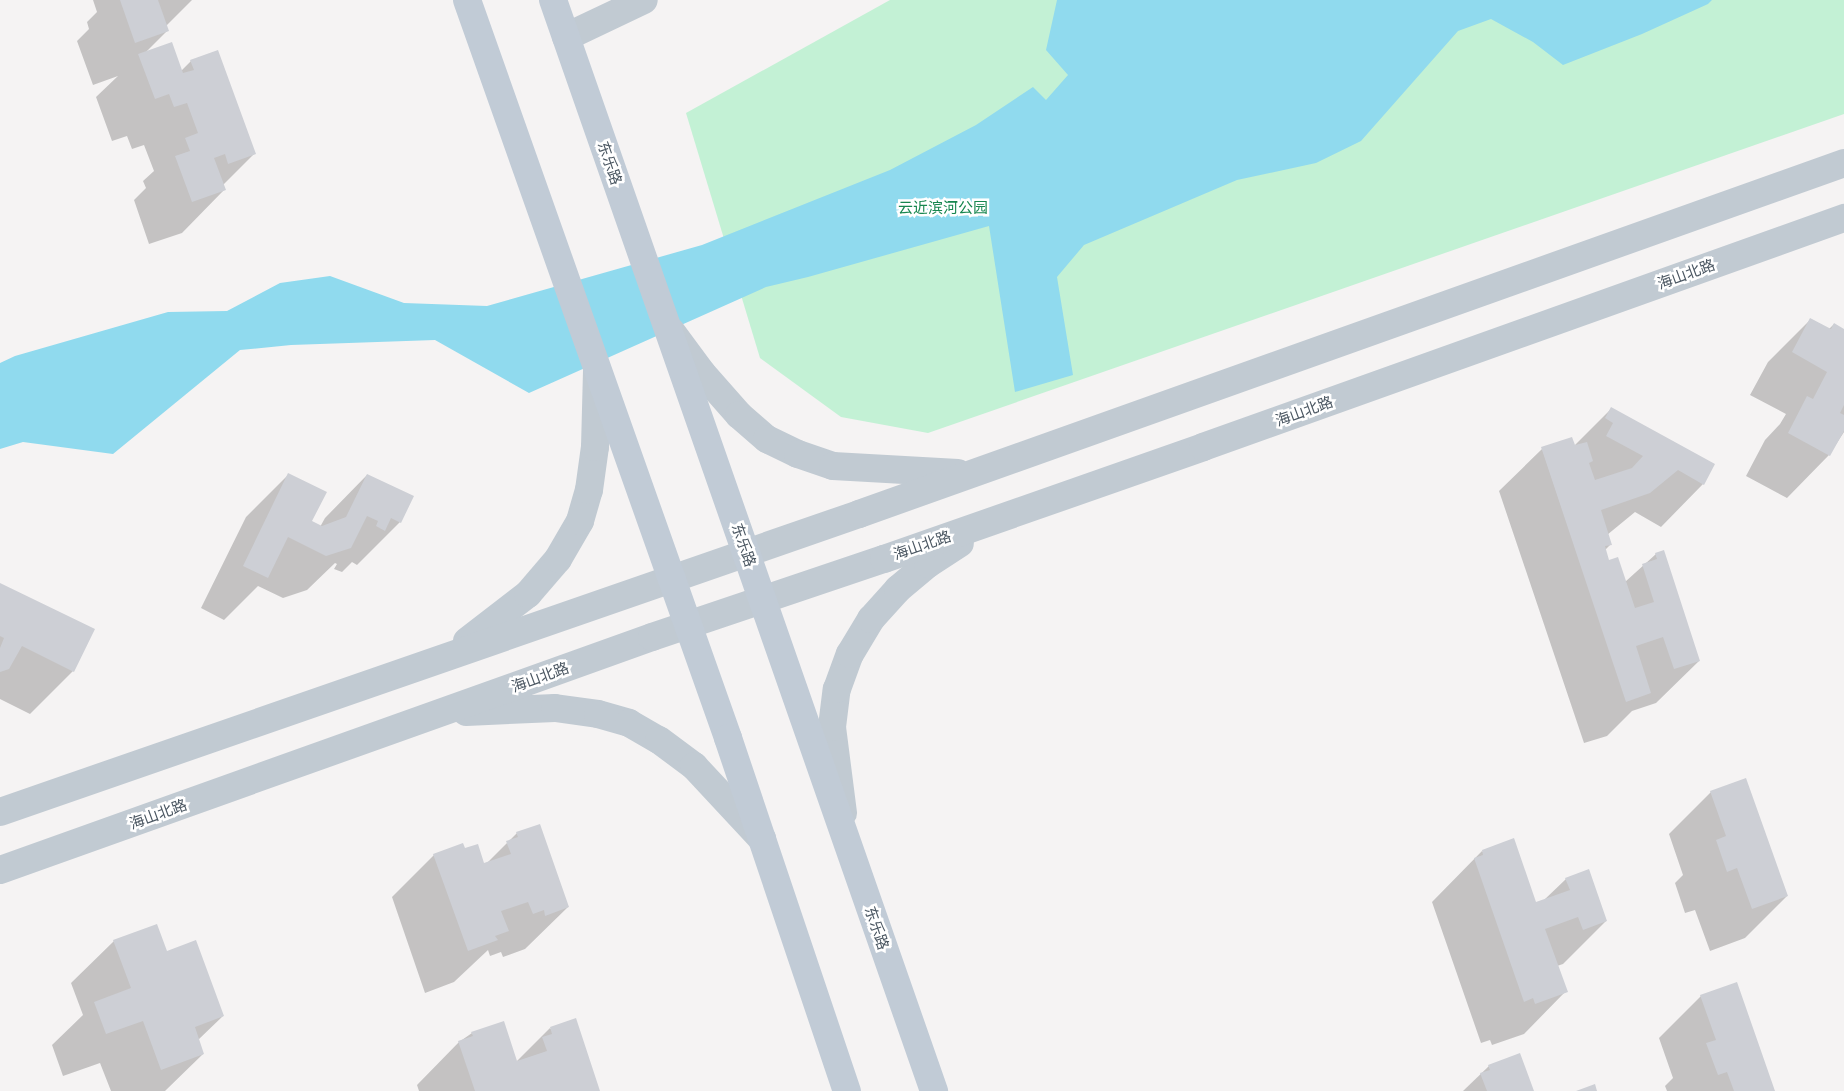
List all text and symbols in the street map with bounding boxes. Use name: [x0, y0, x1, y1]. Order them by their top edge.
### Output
street label: 东乐路: [594, 139, 626, 187]
park label: 云近滨河公园: [898, 199, 988, 217]
street label: 海山北路: [1655, 255, 1717, 293]
street label: 海山北路: [1273, 392, 1335, 430]
street label: 东乐路: [728, 521, 760, 569]
street label: 海山北路: [891, 527, 953, 563]
street label: 海山北路: [509, 658, 571, 696]
street label: 海山北路: [127, 795, 189, 833]
street label: 东乐路: [861, 904, 893, 952]

